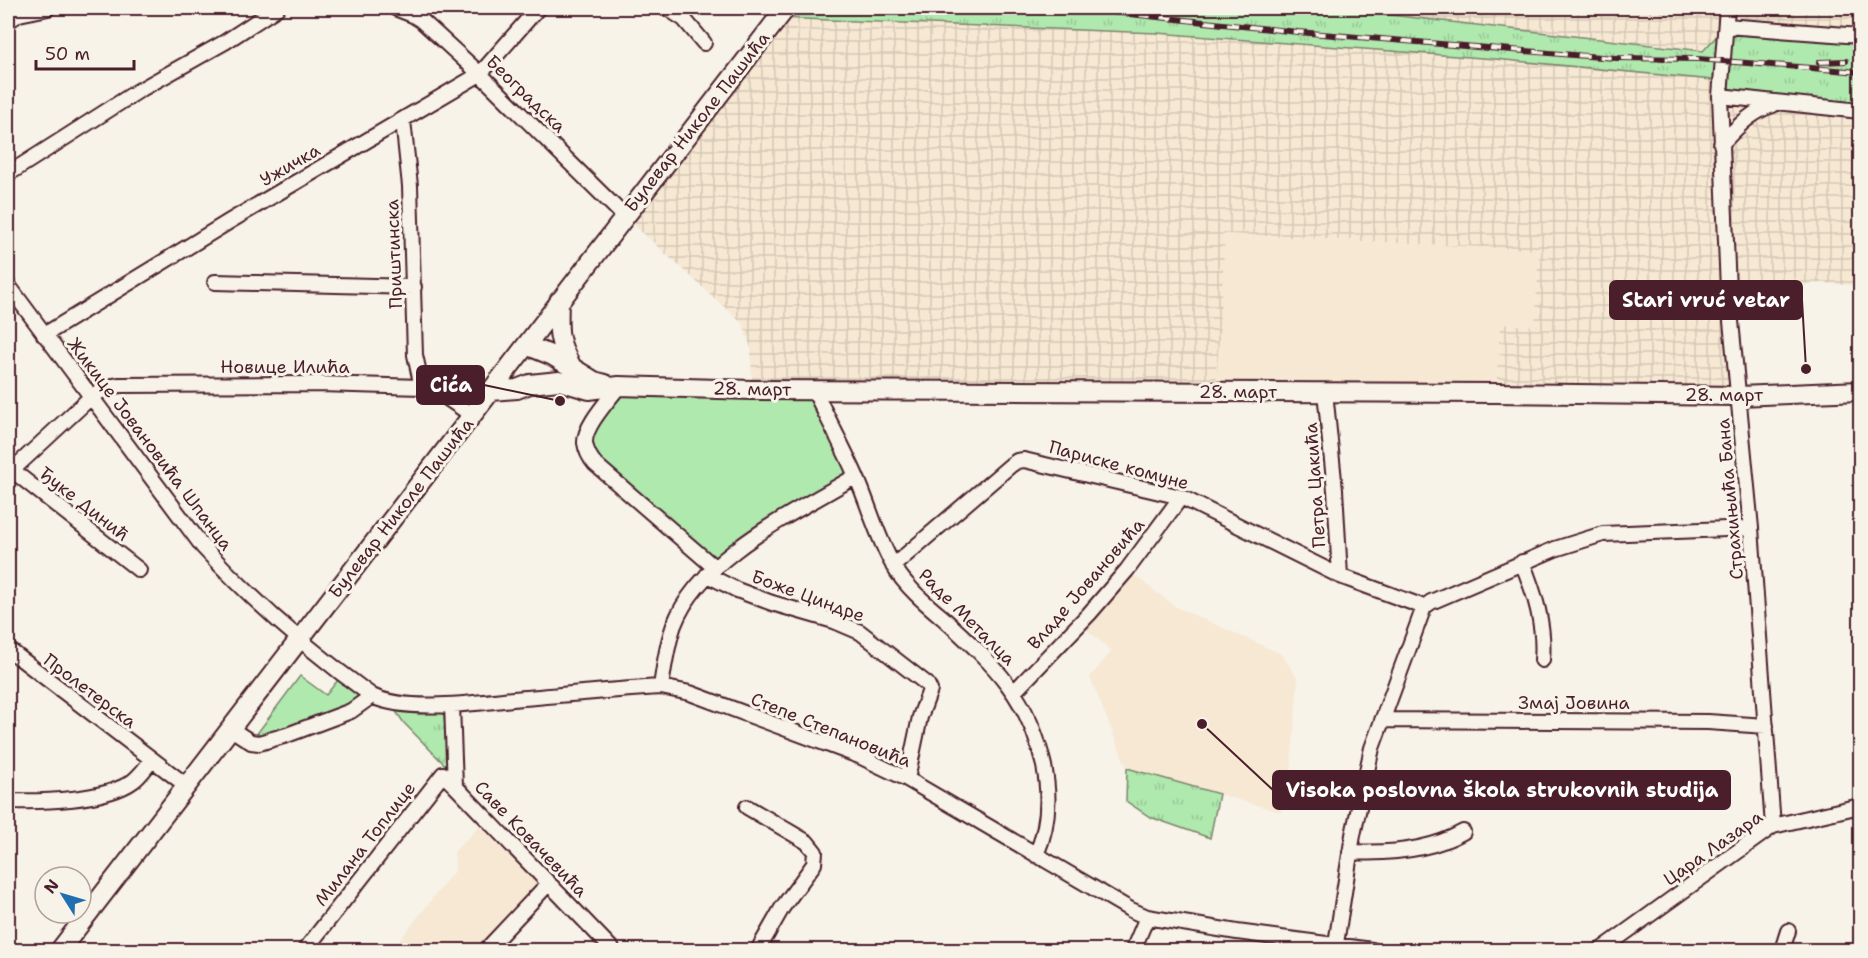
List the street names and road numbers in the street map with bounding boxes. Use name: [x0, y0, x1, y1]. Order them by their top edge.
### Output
street label: Булевар Николе Пашића: [619, 27, 775, 217]
street label: Београдска: [481, 50, 571, 138]
street label: Ужичка: [256, 138, 324, 192]
street label: Приштинска: [380, 199, 408, 309]
street label: Жикице Јовановића Шпанца: [62, 333, 238, 555]
street label: Новице Илића: [220, 355, 350, 379]
street label: 28. март: [713, 376, 792, 402]
street label: 28. март: [1199, 380, 1278, 404]
street label: 28. март: [1685, 383, 1764, 407]
street label: Булевар Николе Пашића: [323, 413, 479, 603]
street label: Страхињића Бана: [1711, 417, 1749, 581]
street label: Петра Цакића: [1299, 422, 1331, 548]
street label: Париске комуне: [1046, 435, 1192, 495]
street label: Ђуке Динић: [34, 461, 134, 547]
street label: Владе Јовановића: [1022, 513, 1150, 655]
street label: Раде Металца: [913, 563, 1021, 671]
street label: Боже Циндре: [748, 564, 868, 628]
street label: Пролетерска: [39, 648, 141, 734]
street label: Степе Степановића: [747, 687, 915, 773]
street label: Змај Јовина: [1518, 691, 1630, 715]
street label: Саве Ковачевића: [469, 776, 593, 902]
street label: Милана Топлице: [309, 777, 421, 911]
street label: Цара Лазара: [1659, 805, 1767, 891]

